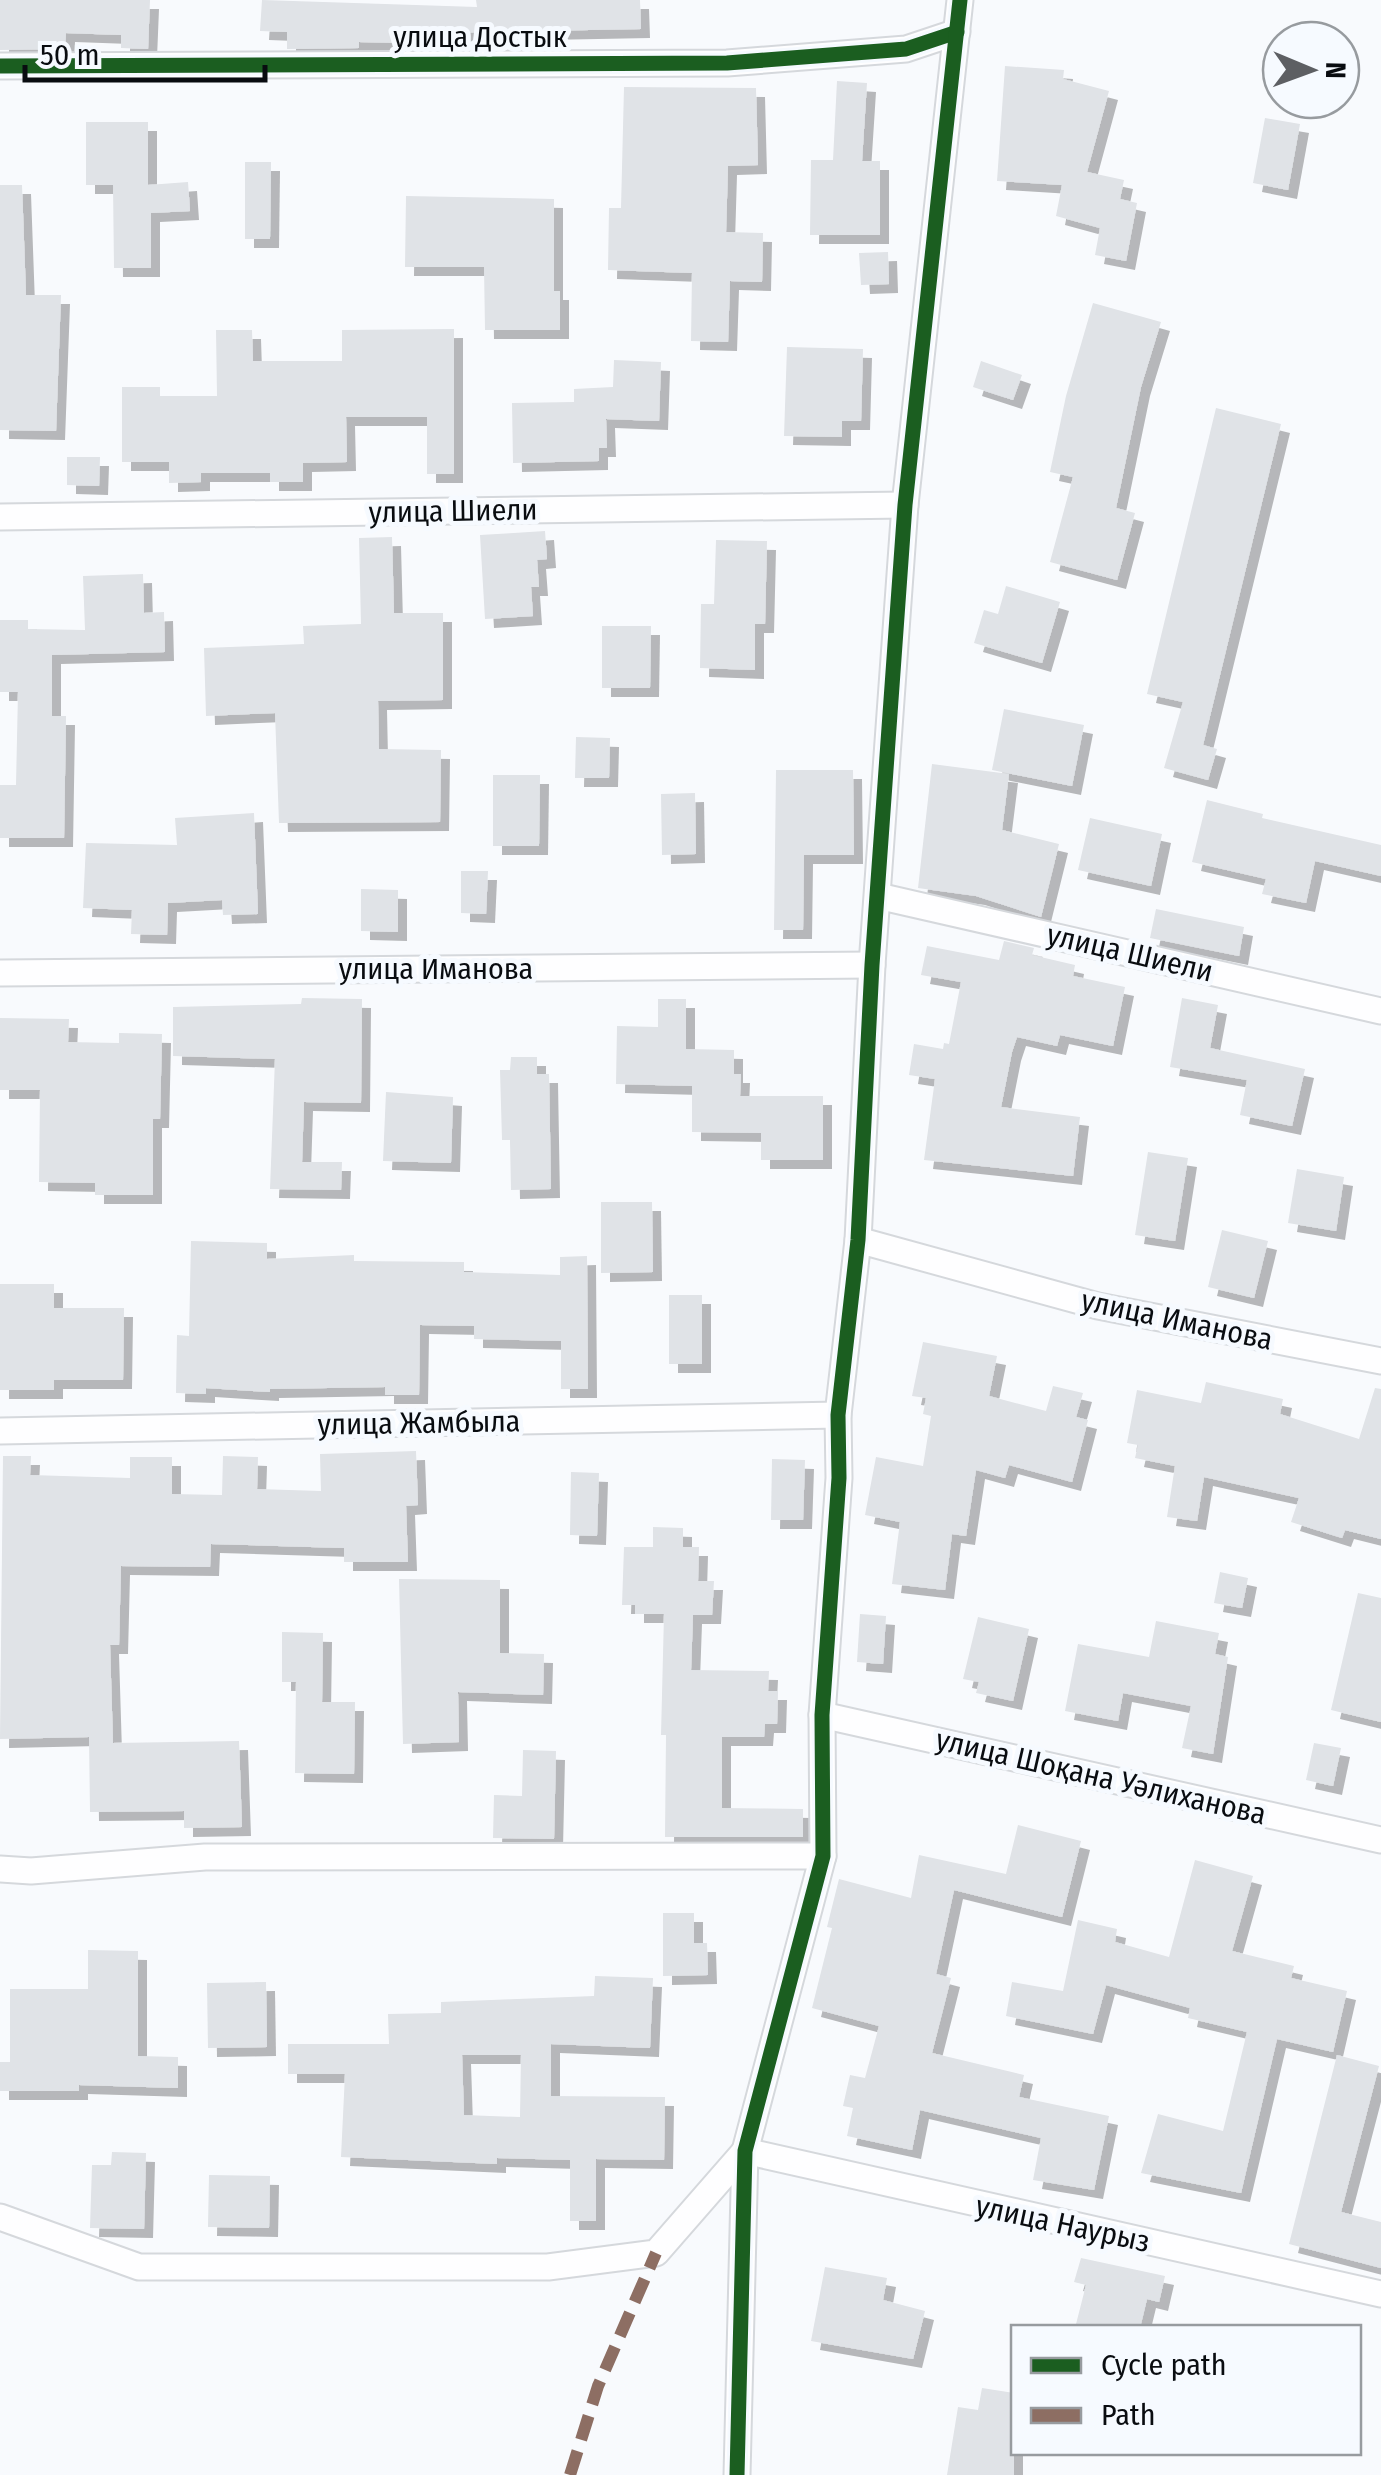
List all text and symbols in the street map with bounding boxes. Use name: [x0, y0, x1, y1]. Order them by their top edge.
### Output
street label: улица Достык: [393, 19, 567, 55]
scale bar: [25, 20, 265, 82]
north arrow: [1261, 20, 1361, 120]
text: 50 m: [40, 37, 100, 73]
text: N: [1319, 62, 1352, 79]
street label: улица Шиели: [368, 492, 538, 530]
street label: улица Шиели: [1044, 916, 1216, 990]
street label: улица Иманова: [339, 951, 533, 987]
street label: улица Иманова: [1078, 1282, 1276, 1358]
street label: улица Жамбыла: [317, 1403, 521, 1443]
street label: улица Шоқана Уәлиханова: [932, 1721, 1270, 1833]
street label: улица Наурыз: [973, 2188, 1153, 2260]
legend: [1011, 2325, 1361, 2455]
text: Cycle path: [1101, 2347, 1227, 2383]
text: Path: [1101, 2397, 1155, 2433]

